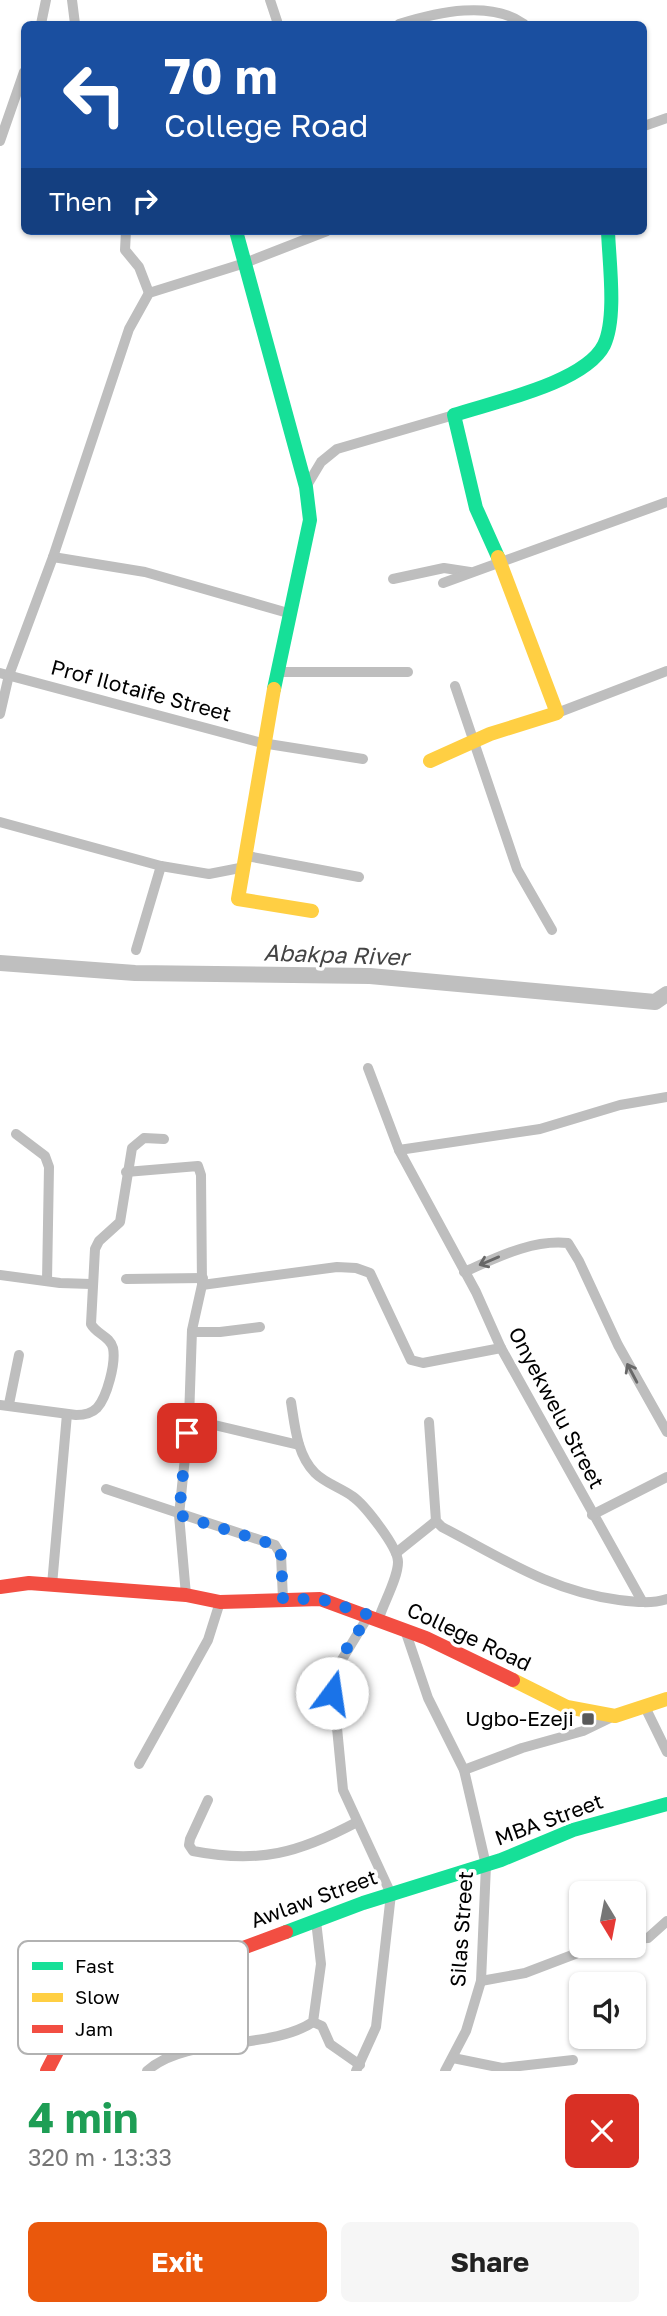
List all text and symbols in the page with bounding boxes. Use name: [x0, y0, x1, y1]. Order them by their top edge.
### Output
text: 70 m: [164, 46, 278, 105]
icon: left: [49, 49, 140, 140]
text: College Road: [164, 106, 368, 144]
icon: right: [126, 182, 164, 220]
text: Then: [49, 186, 112, 217]
street label: Prof Ilotaife Street: [48, 653, 234, 727]
water label: Abakpa River: [263, 937, 412, 971]
one-way arrow: [479, 1255, 501, 1268]
street label: Onyekwelu Street: [503, 1322, 610, 1493]
one-way arrow: [625, 1363, 639, 1383]
pin: [157, 1403, 217, 1463]
icon: arrive: [168, 1414, 206, 1452]
street label: College Road: [403, 1596, 536, 1676]
position arrow: [295, 1656, 369, 1730]
place label: Ugbo-Ezeji: [465, 1705, 574, 1731]
marker: Ugbo-Ezeji: [580, 1711, 596, 1727]
street label: MBA Street: [491, 1787, 606, 1851]
street label: Awlaw Street: [247, 1863, 381, 1933]
street label: Silas Street: [444, 1870, 478, 1988]
north arrow: [569, 1881, 646, 1958]
map controls: [569, 1881, 646, 2049]
legend: [18, 1941, 248, 2054]
text: Fast: [75, 1954, 114, 1977]
button: sound: [569, 1972, 646, 2049]
text: Slow: [75, 1985, 120, 2008]
text: Jam: [75, 2017, 113, 2040]
text: 4 min: [28, 2092, 138, 2142]
button: close: [565, 2094, 639, 2168]
text: 320 m · 13:33: [28, 2143, 172, 2171]
button: Exit: [28, 2222, 327, 2302]
button: Share: [341, 2222, 639, 2302]

